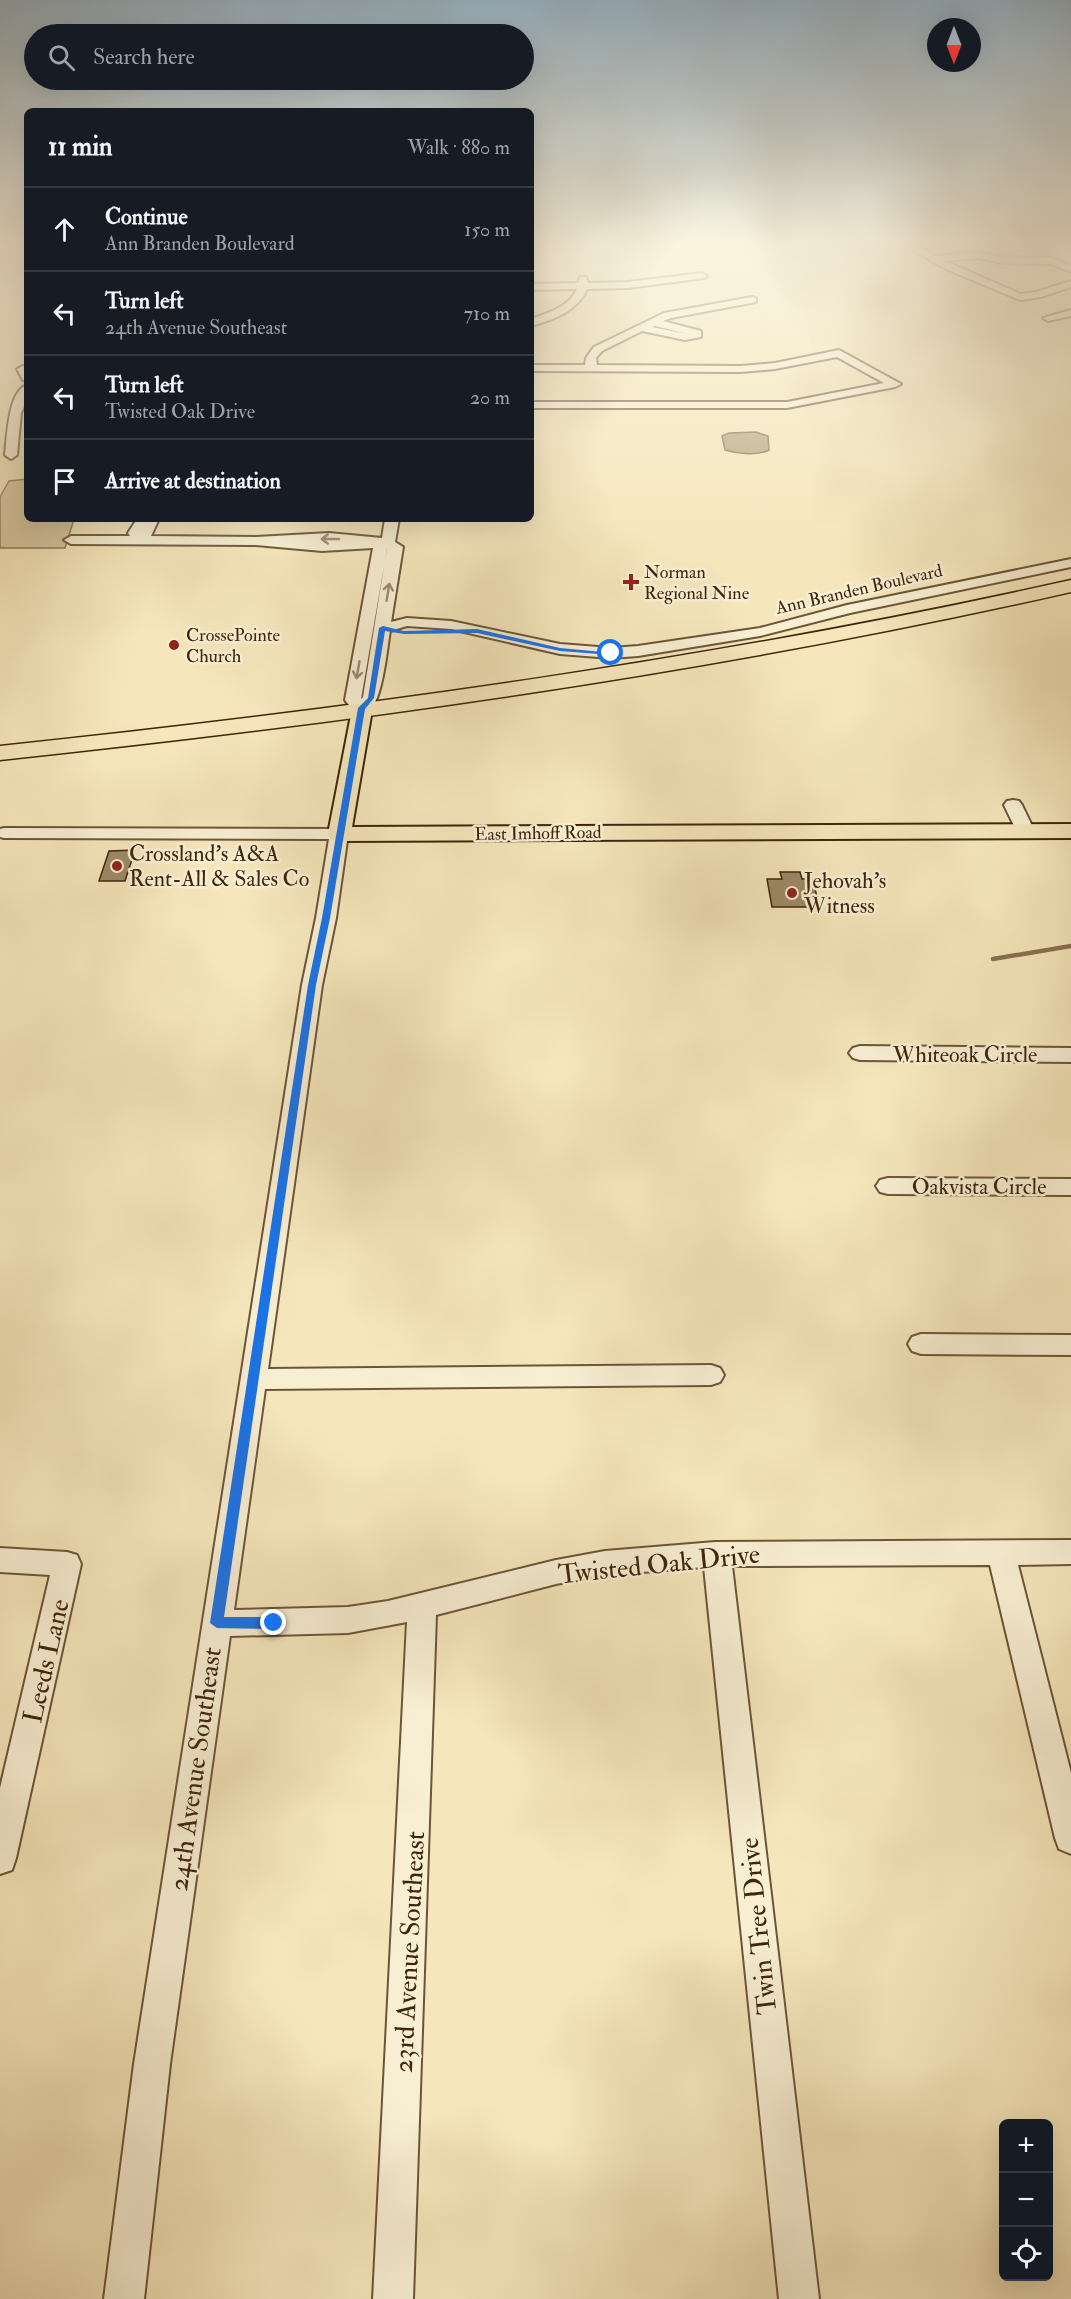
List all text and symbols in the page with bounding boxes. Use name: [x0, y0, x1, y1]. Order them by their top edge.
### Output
north arrow: [927, 18, 981, 72]
search box: [24, 24, 534, 90]
icon: search: [45, 41, 78, 74]
text: Search here: [93, 43, 195, 71]
text: 11 min: [48, 131, 113, 163]
text: Walk · 880 m: [407, 135, 510, 160]
text: Continue: [105, 203, 188, 231]
icon: ahead: [48, 213, 81, 246]
text: 150 m: [464, 217, 510, 242]
text: Ann Branden Boulevard: [105, 231, 295, 256]
text: Turn left: [105, 287, 184, 315]
icon: left: [48, 297, 81, 330]
text: 710 m: [464, 301, 510, 326]
text: 24th Avenue Southeast: [105, 315, 287, 340]
text: Turn left: [105, 371, 184, 399]
icon: left: [48, 381, 81, 414]
text: 20 m: [470, 385, 510, 410]
text: Twisted Oak Drive: [105, 399, 255, 424]
icon: arrive: [48, 465, 81, 498]
text: Arrive at destination: [105, 467, 281, 495]
one-way arrow: [320, 533, 340, 545]
street label: Ann Branden Boulevard: [772, 559, 945, 620]
place label: Norman Regional Nine: [644, 561, 750, 605]
marker: Norman Regional Nine: [622, 573, 640, 591]
one-way arrow: [383, 582, 394, 602]
place label: CrossePointe Church: [186, 624, 280, 668]
marker: CrossePointe Church: [167, 638, 181, 652]
route start: [597, 639, 623, 665]
one-way arrow: [352, 660, 363, 679]
street label: East Imhoff Road: [474, 821, 602, 846]
place label: Crossland's A&A Rent-All & Sales Co: [129, 840, 309, 893]
marker: Crossland's A&A Rent-All & Sales Co: [110, 859, 124, 873]
place label: Jehovah's Witness: [803, 867, 886, 920]
marker: Jehovah's Witness: [785, 886, 799, 900]
street label: Whiteoak Circle: [892, 1041, 1037, 1069]
street label: Oakvista Circle: [912, 1173, 1046, 1201]
street label: Twisted Oak Drive: [557, 1537, 762, 1591]
street label: Leeds Lane: [16, 1596, 77, 1726]
route end: [260, 1609, 286, 1635]
street label: 24th Avenue Southeast: [162, 1645, 229, 1893]
street label: 23rd Avenue Southeast: [387, 1830, 432, 2074]
street label: Twin Tree Drive: [733, 1836, 784, 2016]
map controls: [999, 2119, 1053, 2281]
button: +: [999, 2119, 1053, 2173]
button: −: [999, 2173, 1053, 2227]
button: locate: [999, 2227, 1053, 2281]

